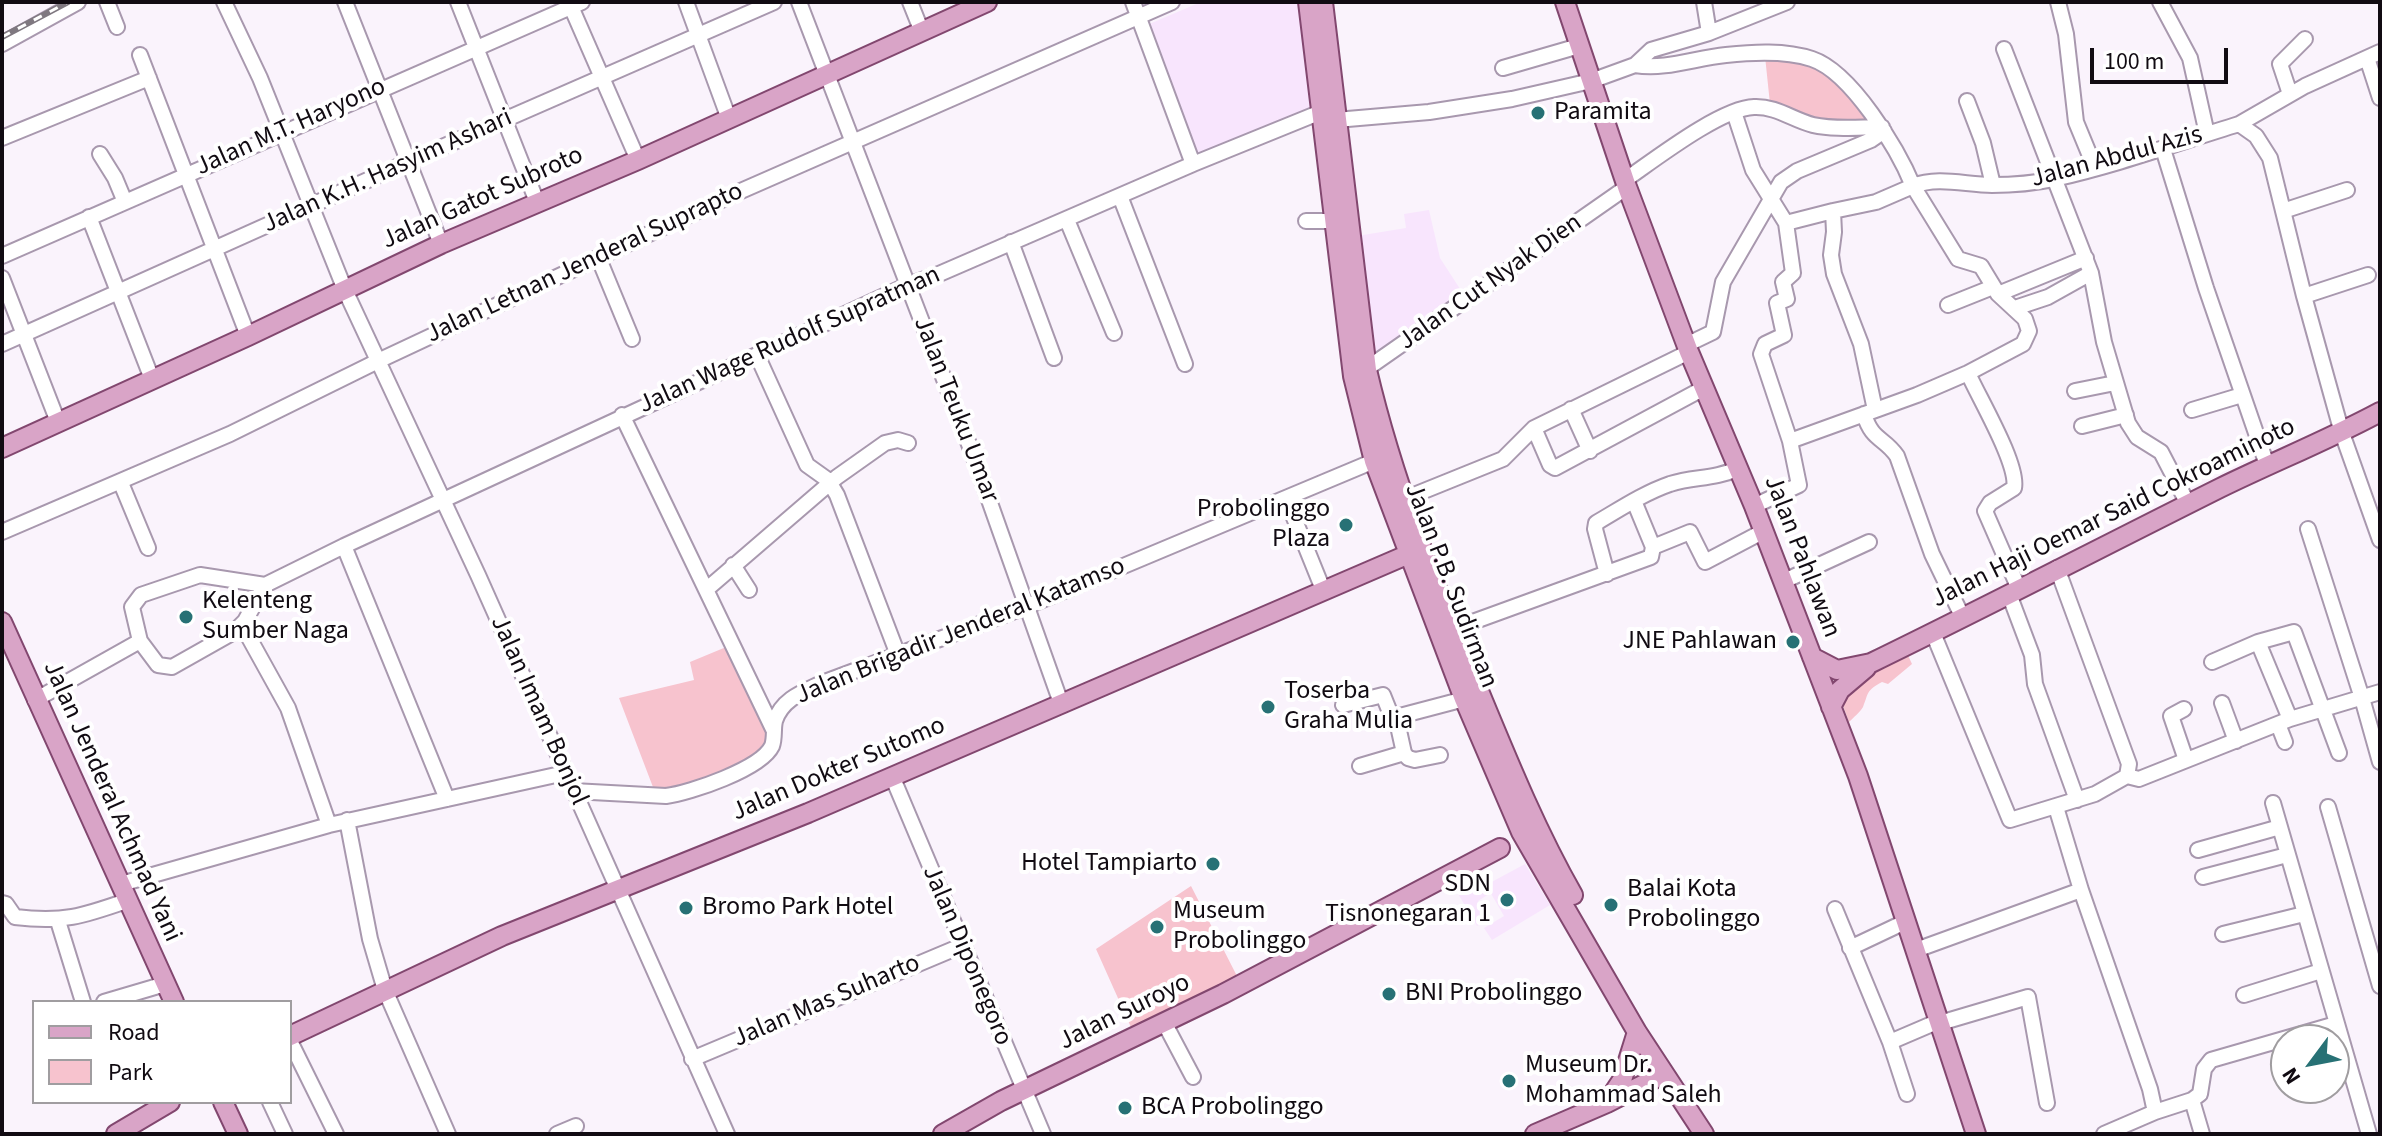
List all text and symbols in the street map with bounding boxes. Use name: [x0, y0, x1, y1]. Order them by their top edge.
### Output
scale bar: [2094, 32, 2232, 82]
text: 100 m: [2104, 44, 2164, 79]
street label: Jalan M.T. Haryono: [191, 72, 391, 184]
place label: Paramita: [1554, 97, 1652, 129]
street label: Jalan K.H. Hasyim Ashari: [259, 103, 517, 241]
marker: Paramita: [1529, 104, 1547, 122]
street label: Jalan Abdul Azis: [2028, 120, 2206, 196]
street label: Jalan Gatot Subroto: [378, 141, 588, 257]
street label: Jalan Letnan Jenderal Suprapto: [422, 177, 748, 351]
street label: Jalan Cut Nyak Dien: [1393, 208, 1589, 358]
street label: Jalan Wage Rudolf Supratman: [634, 260, 946, 422]
street label: Jalan Teuku Umar: [905, 313, 1005, 507]
street label: Jalan Haji Oemar Said Cokroaminoto: [1927, 412, 2301, 616]
street label: Jalan Pahlawan: [1756, 472, 1846, 642]
street label: Jalan P.B. Sudirman: [1397, 479, 1503, 693]
place label: Probolinggo Plaza: [1197, 494, 1330, 556]
marker: Probolinggo Plaza: [1337, 516, 1355, 534]
street label: Jalan Brigadir Jenderal Katamso: [792, 552, 1130, 712]
place label: Kelenteng Sumber Naga: [202, 586, 349, 648]
marker: Kelenteng Sumber Naga: [177, 608, 195, 626]
street label: Jalan Imam Bonjol: [482, 612, 594, 810]
place label: JNE Pahlawan: [1622, 626, 1777, 658]
marker: JNE Pahlawan: [1784, 633, 1802, 651]
street label: Jalan Jenderal Achmad Yani: [35, 657, 187, 947]
place label: Toserba Graha Mulia: [1284, 676, 1413, 738]
marker: Toserba Graha Mulia: [1259, 698, 1277, 716]
street label: Jalan Dokter Sutomo: [728, 711, 950, 829]
place label: Hotel Tampiarto: [1021, 848, 1197, 880]
marker: Hotel Tampiarto: [1204, 855, 1222, 873]
street label: Jalan Diponegoro: [914, 861, 1018, 1051]
place label: SDN Tisnonegaran 1: [1325, 869, 1491, 930]
place label: Balai Kota Probolinggo: [1627, 874, 1760, 936]
marker: SDN Tisnonegaran 1: [1498, 891, 1516, 909]
place label: Bromo Park Hotel: [702, 892, 893, 924]
place label: Museum Probolinggo: [1173, 896, 1306, 958]
marker: Balai Kota Probolinggo: [1602, 896, 1620, 914]
marker: Bromo Park Hotel: [677, 899, 695, 917]
marker: Museum Probolinggo: [1148, 918, 1166, 936]
street label: Jalan Mas Suharto: [729, 949, 925, 1055]
street label: Jalan Suroyo: [1055, 968, 1195, 1058]
place label: BNI Probolinggo: [1405, 978, 1582, 1010]
marker: BNI Probolinggo: [1380, 985, 1398, 1003]
legend: [32, 1000, 292, 1104]
text: Road: [108, 1015, 160, 1050]
north arrow: [2270, 1024, 2350, 1104]
place label: Museum Dr. Mohammad Saleh: [1525, 1050, 1722, 1112]
text: Park: [108, 1055, 153, 1090]
text: N: [2274, 1061, 2309, 1090]
marker: Museum Dr. Mohammad Saleh: [1500, 1072, 1518, 1090]
place label: BCA Probolinggo: [1141, 1092, 1324, 1124]
marker: BCA Probolinggo: [1116, 1099, 1134, 1117]

